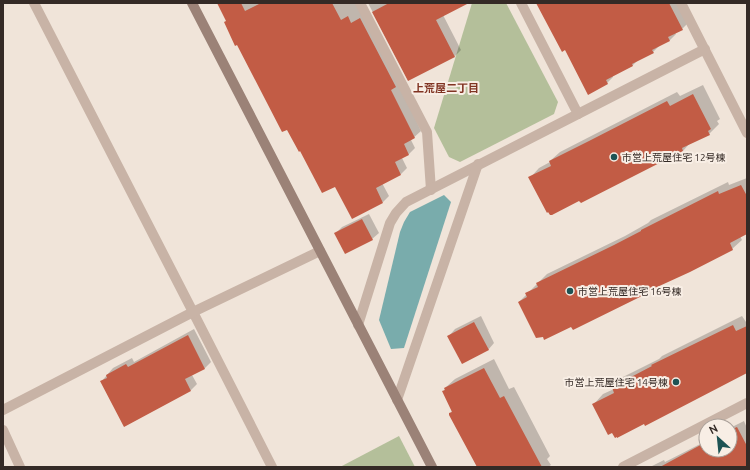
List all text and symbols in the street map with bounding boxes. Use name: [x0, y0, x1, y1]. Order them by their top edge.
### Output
district label: 上荒屋二丁目: [413, 82, 479, 94]
marker: 市営上荒屋住宅 12号棟: [609, 152, 619, 162]
place label: 市営上荒屋住宅 12号棟: [622, 152, 726, 163]
marker: 市営上荒屋住宅 16号棟: [565, 286, 575, 296]
place label: 市営上荒屋住宅 16号棟: [578, 286, 682, 297]
place label: 市営上荒屋住宅 14号棟: [564, 377, 668, 388]
marker: 市営上荒屋住宅 14号棟: [671, 377, 681, 387]
north arrow: [698, 418, 738, 458]
text: N: [707, 422, 720, 436]

